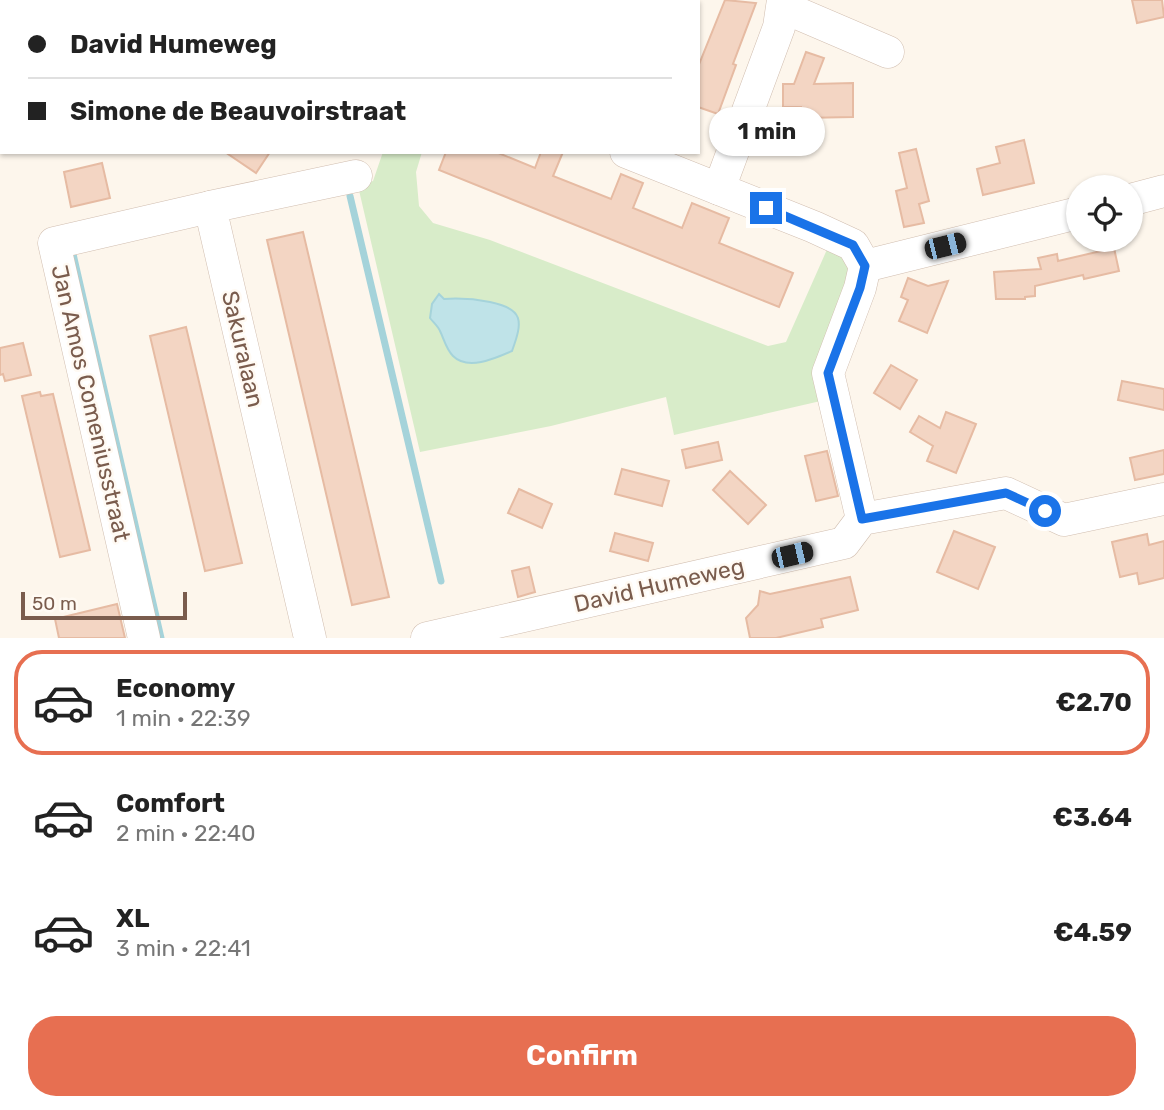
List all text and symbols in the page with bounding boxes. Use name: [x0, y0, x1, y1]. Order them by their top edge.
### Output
text: David Humeweg: [70, 29, 277, 60]
text: Simone de Beauvoirstraat: [70, 96, 406, 127]
callout: 1 min: [708, 106, 824, 156]
text: 1 min: [738, 117, 796, 145]
map controls: [1066, 175, 1143, 252]
button: locate: [1066, 175, 1143, 252]
route end: [750, 192, 782, 224]
car: [923, 231, 968, 261]
street label: Jan Amos Comeniusstraat: [46, 262, 136, 544]
street label: Sakuralaan: [216, 288, 270, 410]
route start: [1029, 495, 1061, 527]
car: [770, 540, 815, 570]
street label: David Humeweg: [571, 552, 747, 618]
scale bar: [21, 589, 187, 620]
text: 50 m: [32, 592, 77, 615]
icon: car: [32, 671, 95, 734]
text: Economy: [116, 673, 235, 704]
text: €2.70: [1056, 687, 1132, 718]
text: 1 min · 22:39: [116, 704, 251, 732]
icon: car: [32, 786, 95, 849]
text: Comfort: [116, 788, 225, 819]
text: €3.64: [1053, 802, 1132, 833]
text: 2 min · 22:40: [116, 819, 256, 847]
icon: car: [32, 901, 95, 964]
text: XL: [116, 903, 149, 934]
text: €4.59: [1053, 917, 1132, 948]
text: 3 min · 22:41: [116, 934, 251, 962]
button: Confirm: [28, 1016, 1136, 1096]

